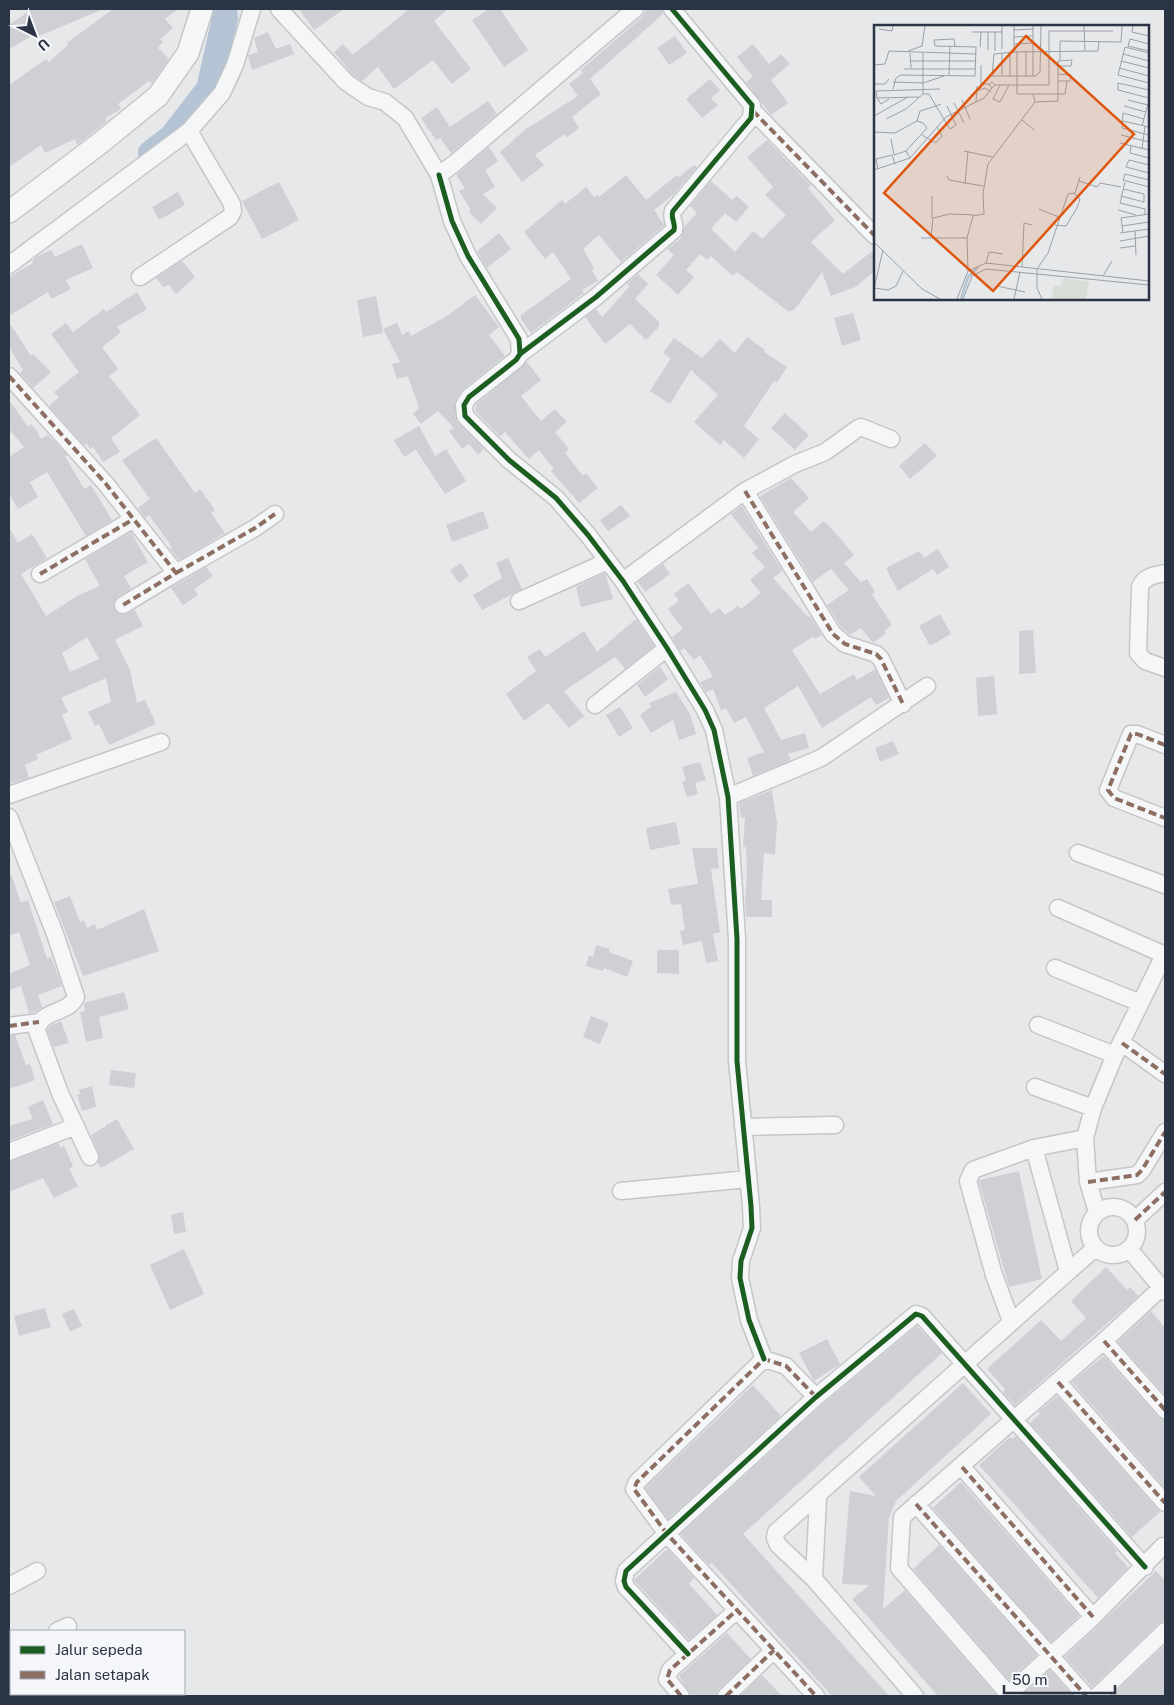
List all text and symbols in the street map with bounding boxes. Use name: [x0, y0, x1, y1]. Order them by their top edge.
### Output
north arrow: [10, 10, 60, 60]
inset map: [874, 25, 1149, 300]
text: U: [35, 35, 53, 54]
legend: [10, 1630, 185, 1695]
text: Jalur sepeda: [55, 1641, 143, 1658]
scale bar: [1004, 1662, 1115, 1694]
text: Jalan setapak: [55, 1666, 150, 1683]
text: 50 m: [1012, 1671, 1047, 1688]

